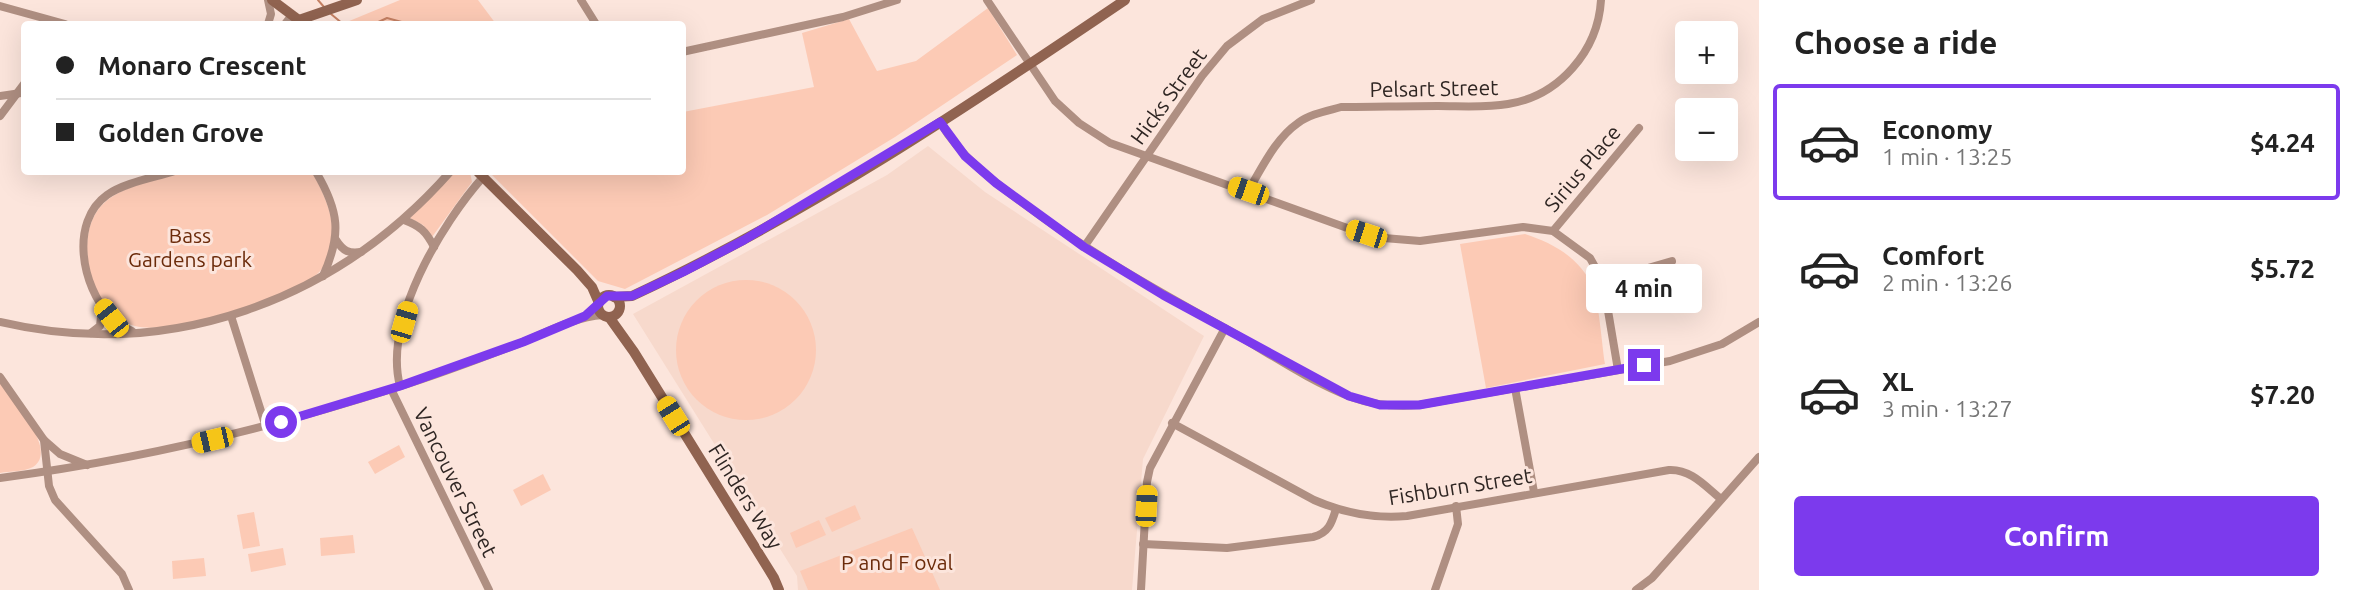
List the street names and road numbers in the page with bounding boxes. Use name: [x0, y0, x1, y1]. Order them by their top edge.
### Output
street label: Hicks Street: [1125, 43, 1211, 149]
street label: Pelsart Street: [1369, 75, 1499, 101]
street label: Sirius Place: [1539, 120, 1625, 216]
street label: Vancouver Street: [410, 404, 502, 560]
street label: Flinders Way: [704, 439, 788, 553]
street label: Fishburn Street: [1387, 463, 1533, 509]

